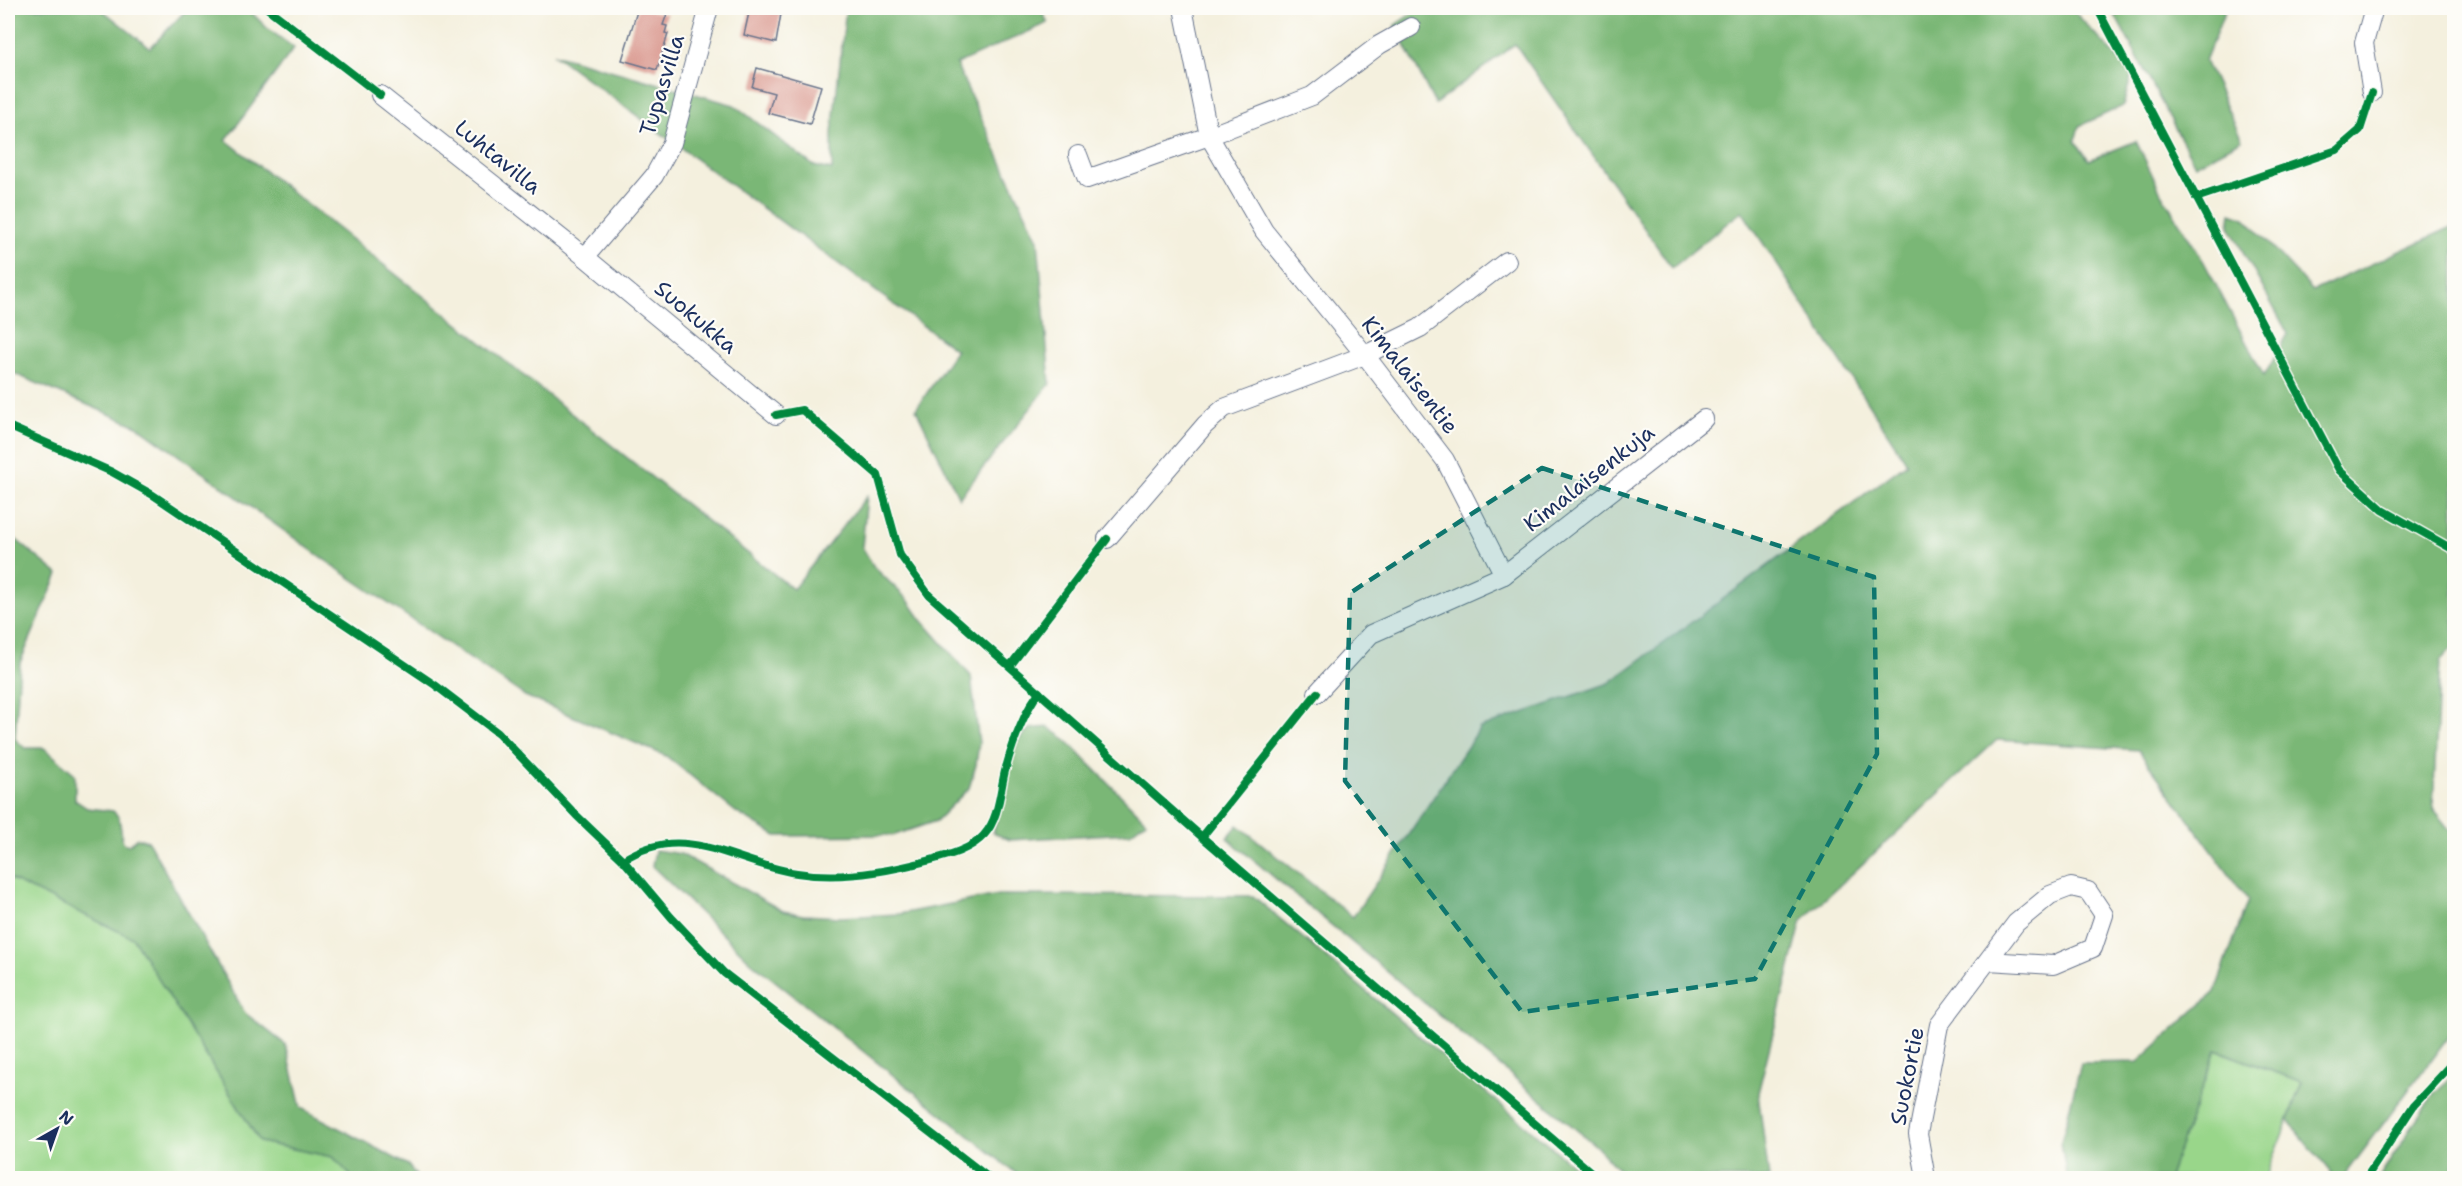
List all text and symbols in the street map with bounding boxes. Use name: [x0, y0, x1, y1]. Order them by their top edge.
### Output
street label: Tupasvilla: [633, 30, 691, 139]
street label: Luhtavilla: [449, 113, 548, 201]
street label: Suokukka: [648, 274, 744, 360]
street label: Kimalaisentie: [1355, 310, 1465, 440]
street label: Kimalaisenkuja: [1518, 418, 1661, 538]
street label: Suokortie: [1883, 1025, 1931, 1127]
north arrow: [27, 1099, 87, 1159]
text: N: [55, 1106, 78, 1130]

